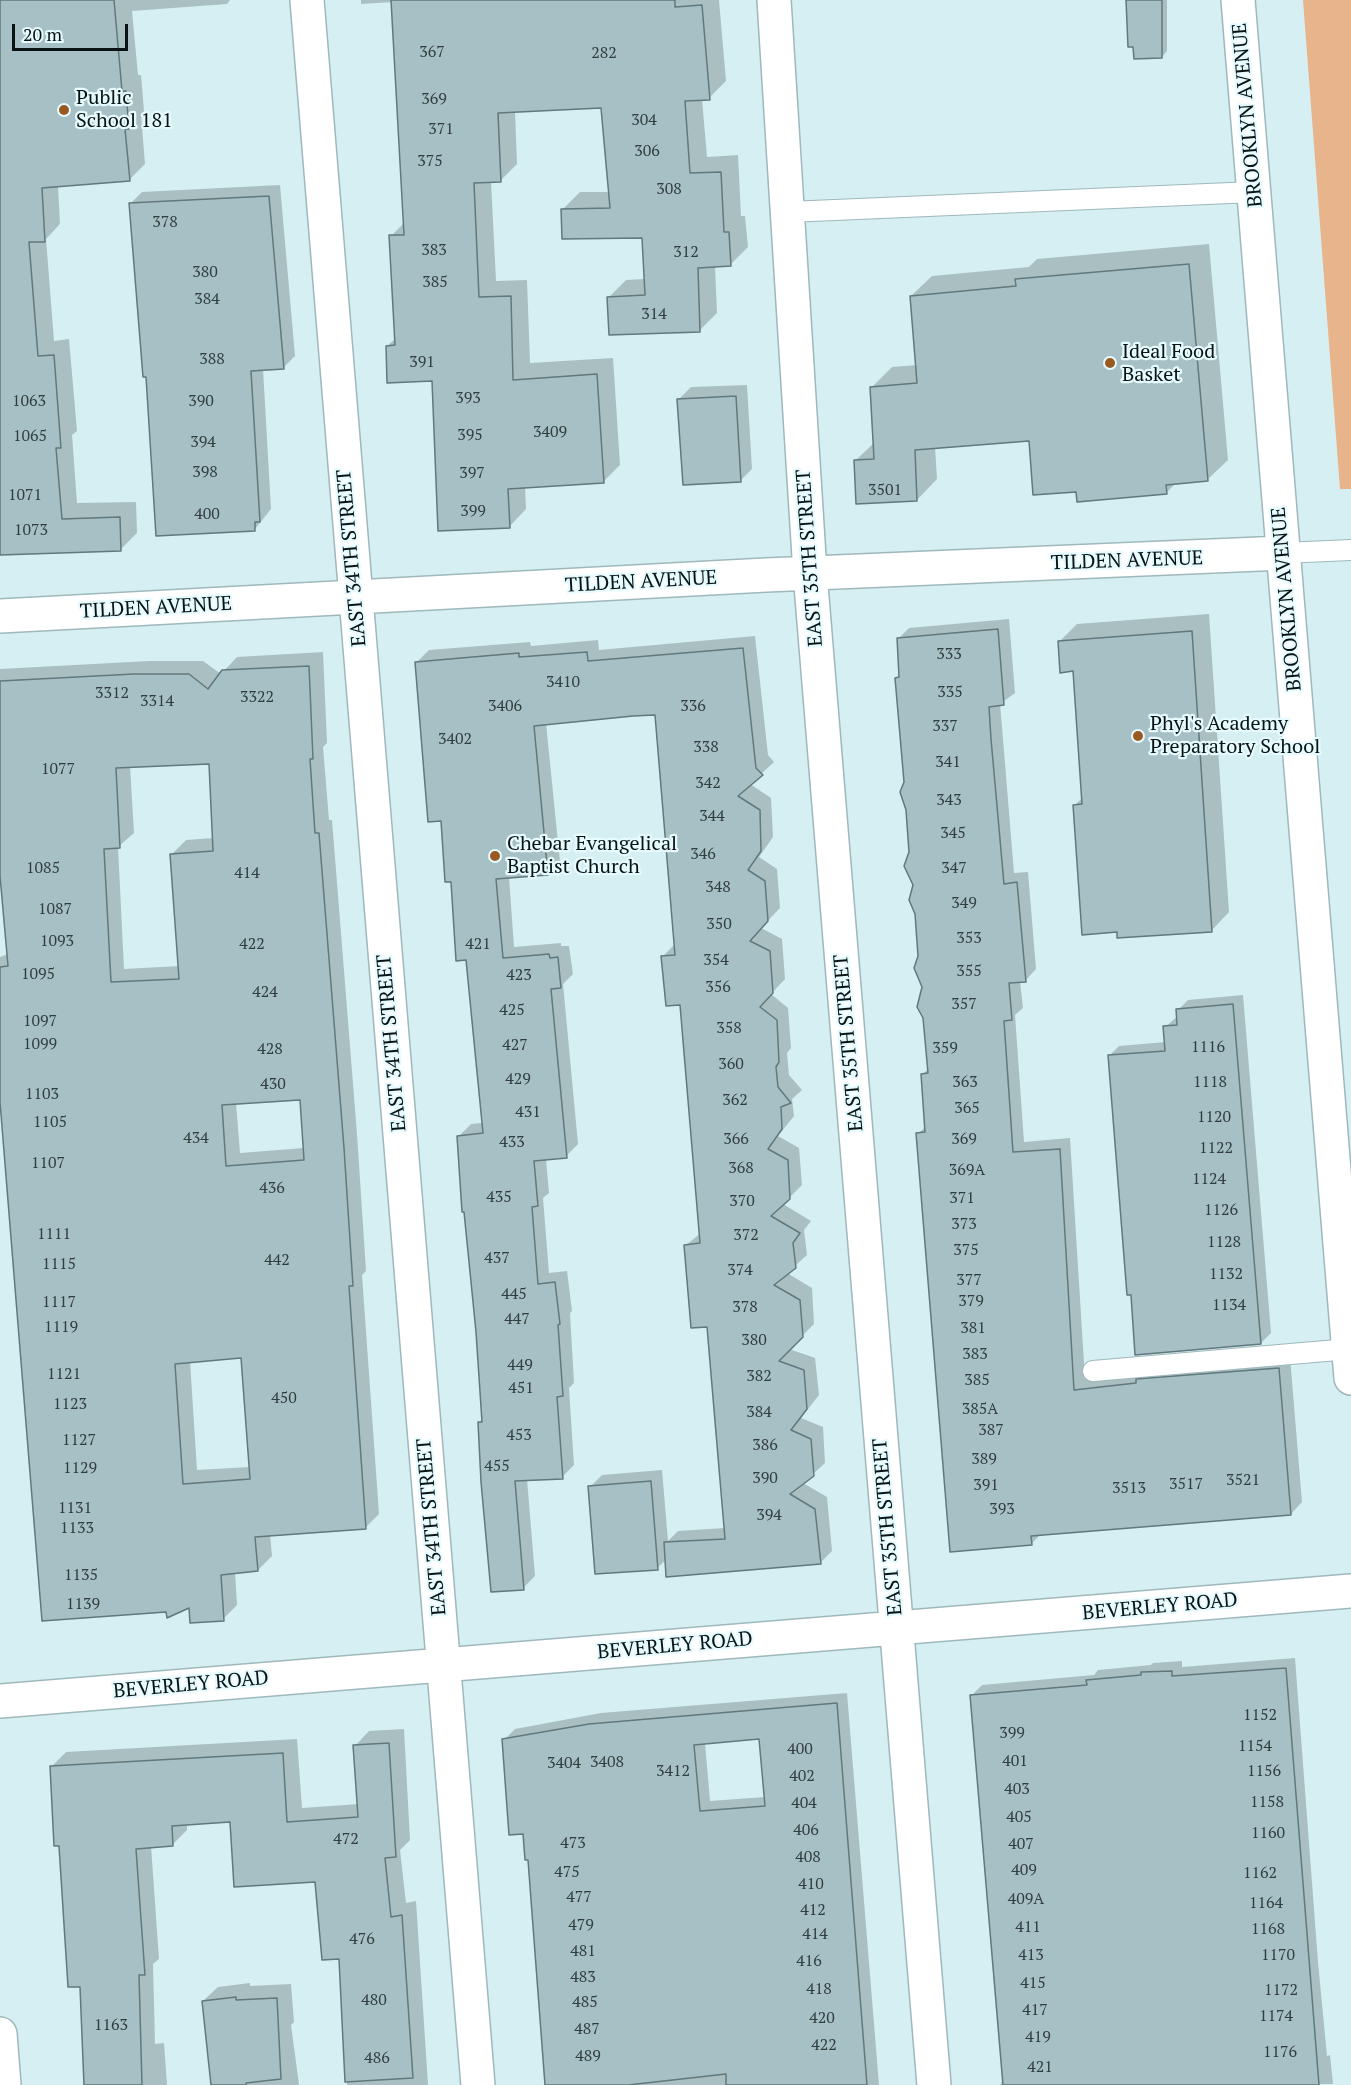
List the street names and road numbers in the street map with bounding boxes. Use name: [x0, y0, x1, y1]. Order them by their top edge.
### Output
street label: BROOKLYN AVENUE: [1228, 22, 1268, 208]
street label: EAST 34TH STREET: [332, 468, 372, 648]
street label: EAST 35TH STREET: [792, 468, 828, 648]
street label: BROOKLYN AVENUE: [1267, 506, 1307, 692]
street label: TILDEN AVENUE: [1050, 546, 1204, 576]
street label: TILDEN AVENUE: [564, 566, 718, 598]
street label: TILDEN AVENUE: [79, 592, 233, 624]
street label: EAST 34TH STREET: [372, 953, 412, 1133]
street label: EAST 35TH STREET: [829, 953, 869, 1133]
street label: EAST 34TH STREET: [412, 1437, 452, 1617]
street label: EAST 35TH STREET: [868, 1437, 908, 1617]
street label: BEVERLEY ROAD: [1081, 1588, 1239, 1626]
street label: BEVERLEY ROAD: [596, 1627, 754, 1665]
street label: BEVERLEY ROAD: [112, 1666, 270, 1704]

